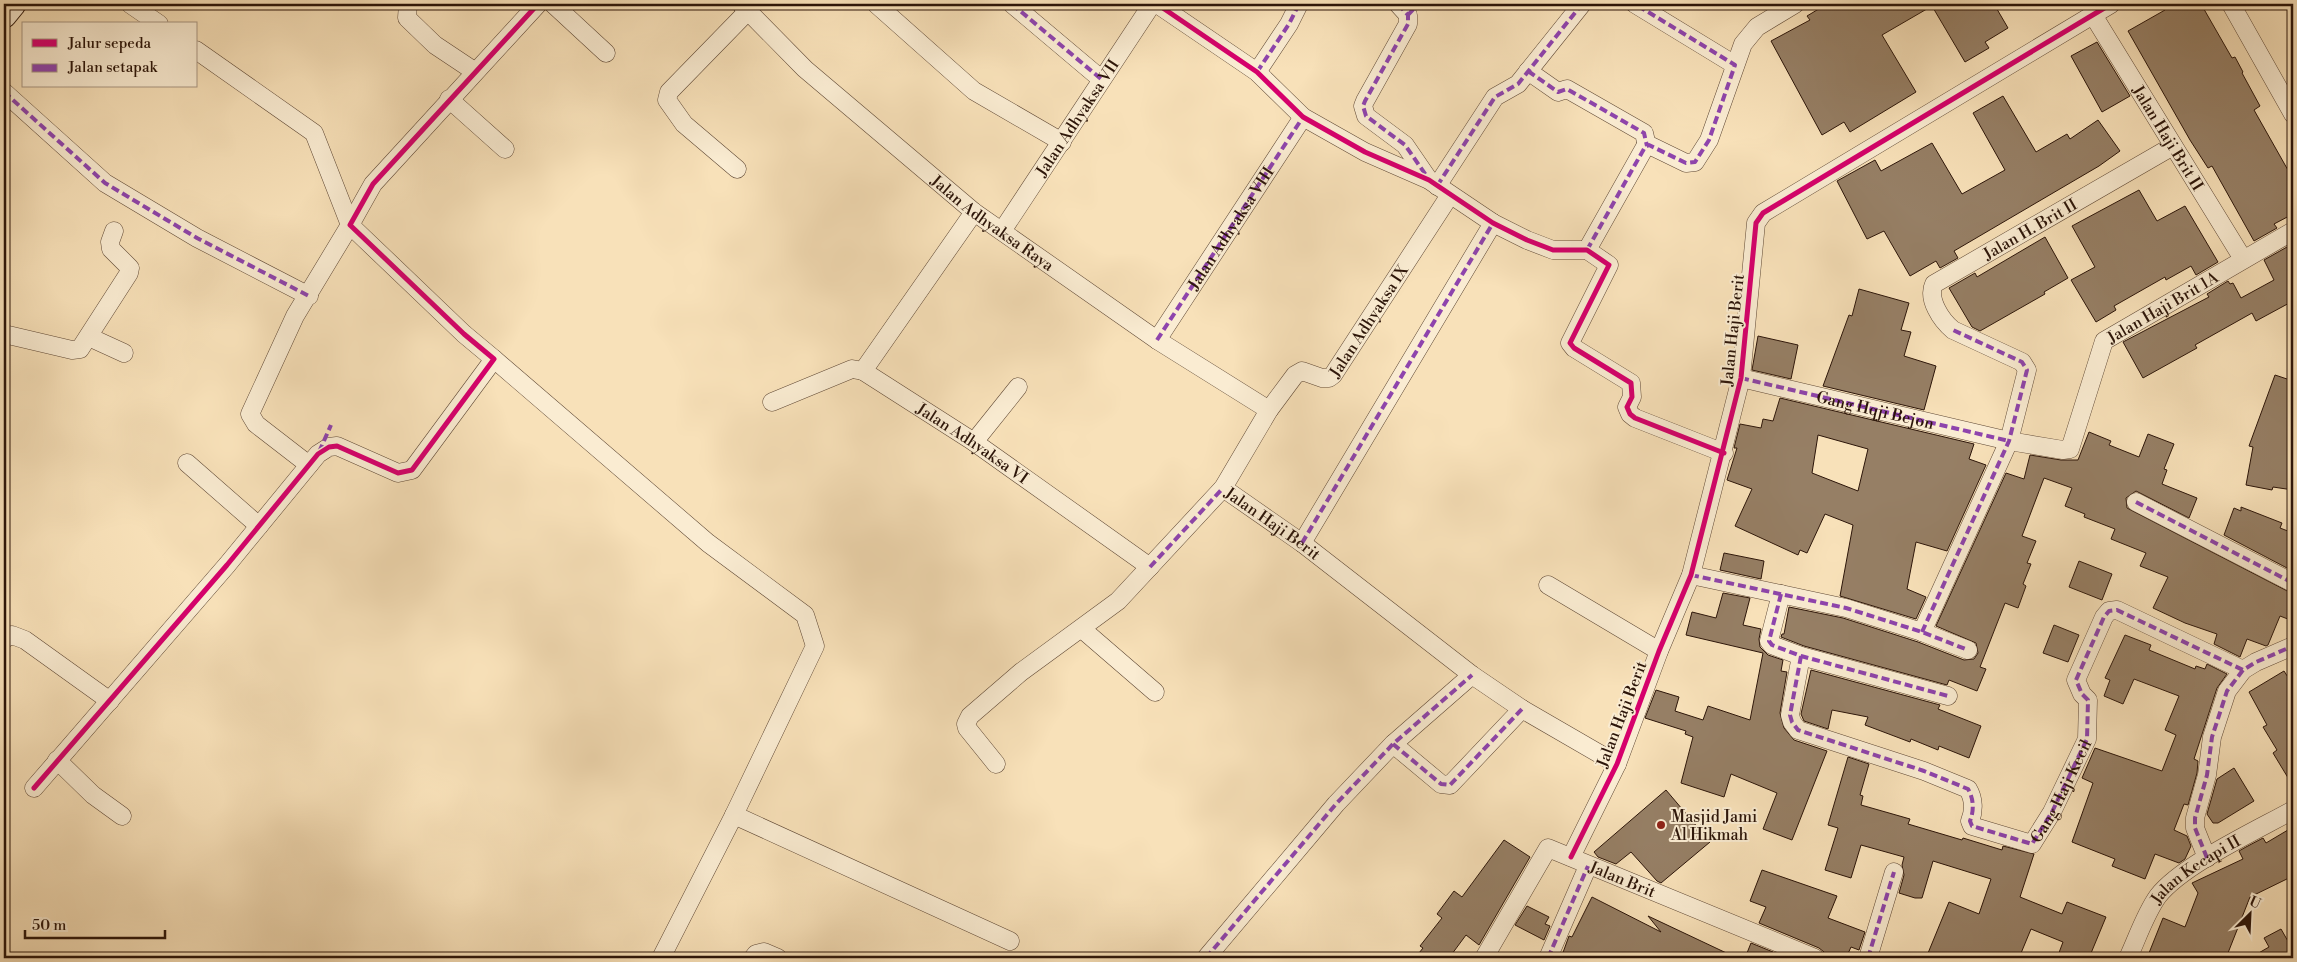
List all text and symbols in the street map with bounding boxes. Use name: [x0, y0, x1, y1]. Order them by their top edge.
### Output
legend: [22, 22, 198, 88]
text: Jalur sepeda: [67, 34, 151, 53]
street label: Jalan Adhyaksa VII: [1031, 56, 1124, 181]
text: Jalan setapak: [67, 58, 159, 77]
street label: Jalan Haji Brit II: [2127, 81, 2207, 195]
street label: Jalan Adhyaksa VIII: [1183, 163, 1279, 294]
street label: Jalan Adhyaksa Raya: [926, 170, 1058, 276]
street label: Jalan H. Brit II: [1979, 195, 2081, 265]
street label: Jalan Adhyaksa IX: [1325, 261, 1413, 382]
street label: Jalan Haji Brit 1A: [2103, 267, 2223, 349]
street label: Jalan Haji Berit: [1717, 273, 1749, 388]
street label: Gang Hqji Bejon: [1814, 387, 1936, 434]
street label: Jalan Adhyaksa VI: [912, 398, 1032, 488]
street label: Jalan Haji Berit: [1220, 483, 1324, 565]
street label: Jalan Haji Berit: [1592, 658, 1652, 771]
street label: Gang Haji Kecil: [2026, 736, 2096, 847]
place label: Masjid Jami Al Hikmah: [1670, 807, 1757, 845]
marker: Masjid Jami Al Hikmah: [1655, 819, 1667, 831]
street label: Jalan Kecapi II: [2146, 831, 2244, 909]
street label: Jalan Brit: [1585, 857, 1659, 902]
north arrow: [2224, 890, 2274, 940]
text: U: [2246, 893, 2264, 914]
scale bar: [25, 907, 165, 939]
text: 50 m: [32, 916, 66, 935]

